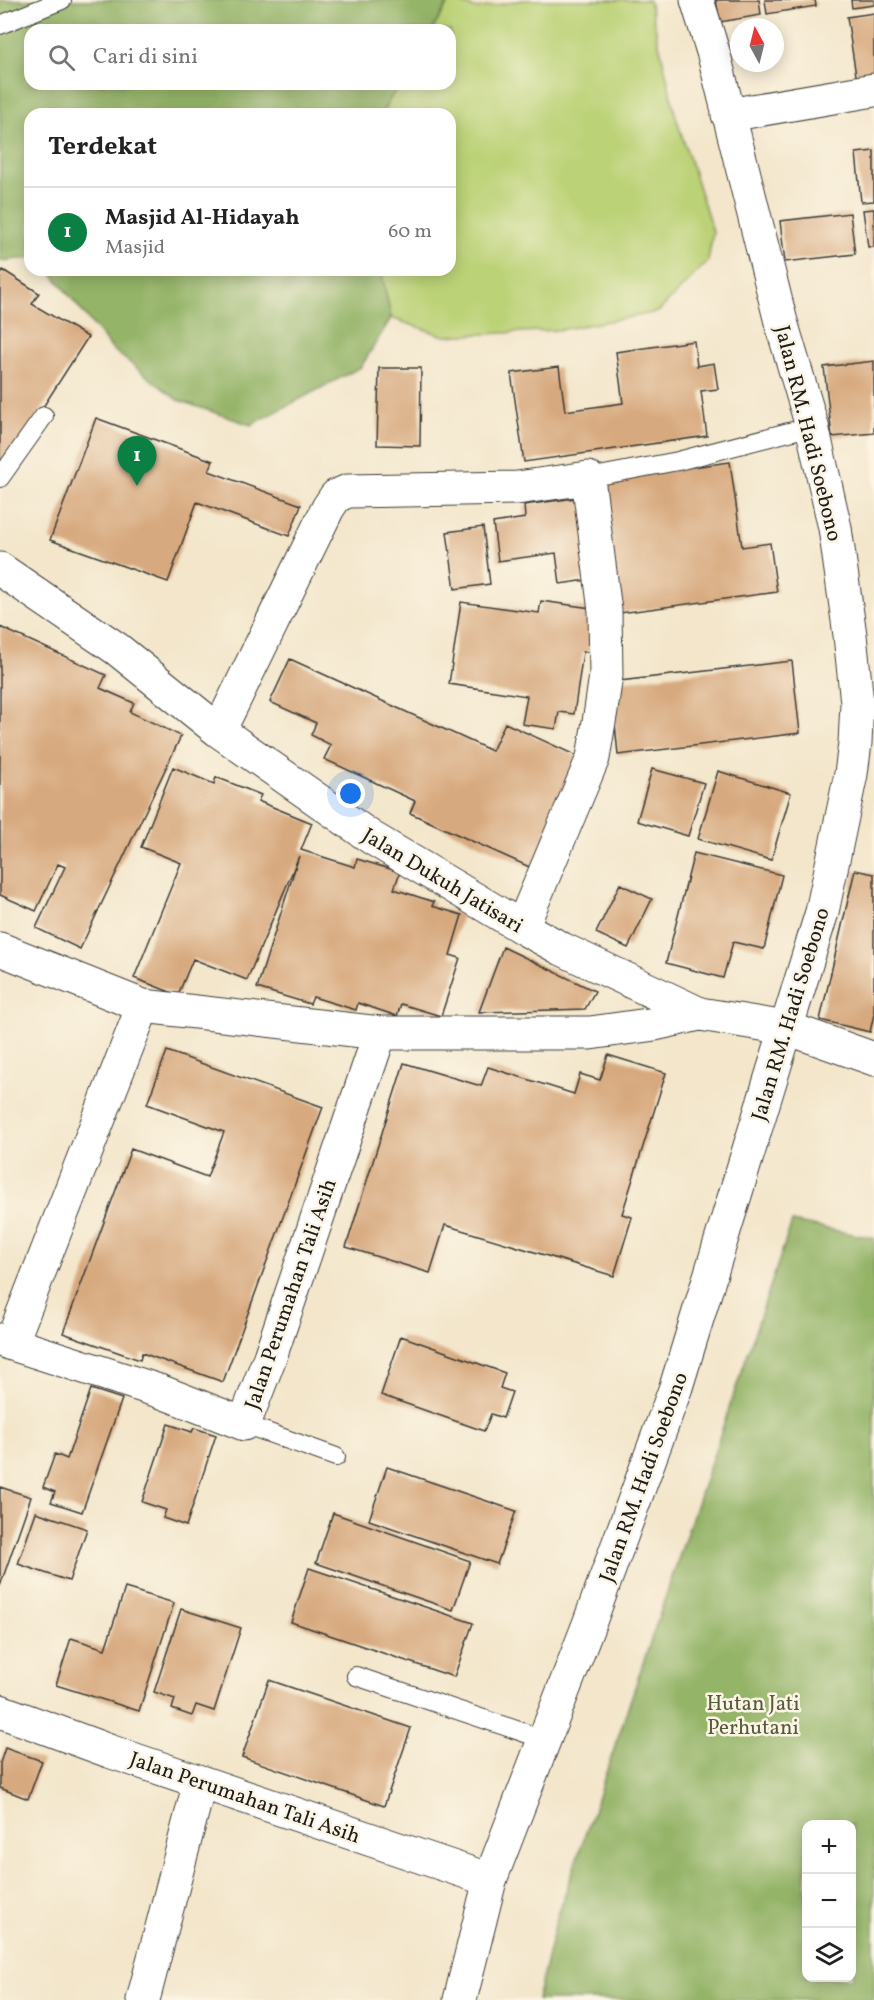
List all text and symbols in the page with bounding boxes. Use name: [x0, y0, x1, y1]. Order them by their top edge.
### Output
north arrow: [730, 18, 784, 72]
search box: [24, 24, 456, 90]
icon: search: [45, 41, 78, 74]
text: Cari di sini: [93, 42, 198, 73]
text: Terdekat: [48, 129, 157, 165]
text: Masjid Al-Hidayah: [105, 203, 300, 234]
text: 1: [63, 218, 72, 246]
text: 60 m: [388, 218, 432, 246]
text: Masjid: [105, 234, 165, 262]
street label: Jalan RM. Hadi Soebono: [767, 322, 848, 544]
pin: 1: [118, 436, 156, 486]
your location: [336, 779, 365, 808]
street label: Jalan Dukuh Jatisari: [356, 822, 528, 941]
street label: Jalan RM. Hadi Soebono: [745, 904, 838, 1125]
street label: Jalan Perumahan Tali Asih: [238, 1175, 345, 1414]
street label: Jalan RM. Hadi Soebono: [593, 1368, 696, 1587]
park label: Hutan Jati Perhutani: [707, 1690, 799, 1743]
street label: Jalan Perumahan Tali Asih: [125, 1745, 364, 1852]
map controls: [802, 1820, 856, 1982]
button: +: [802, 1820, 856, 1874]
button: −: [802, 1874, 856, 1928]
button: layers: [802, 1928, 856, 1982]

